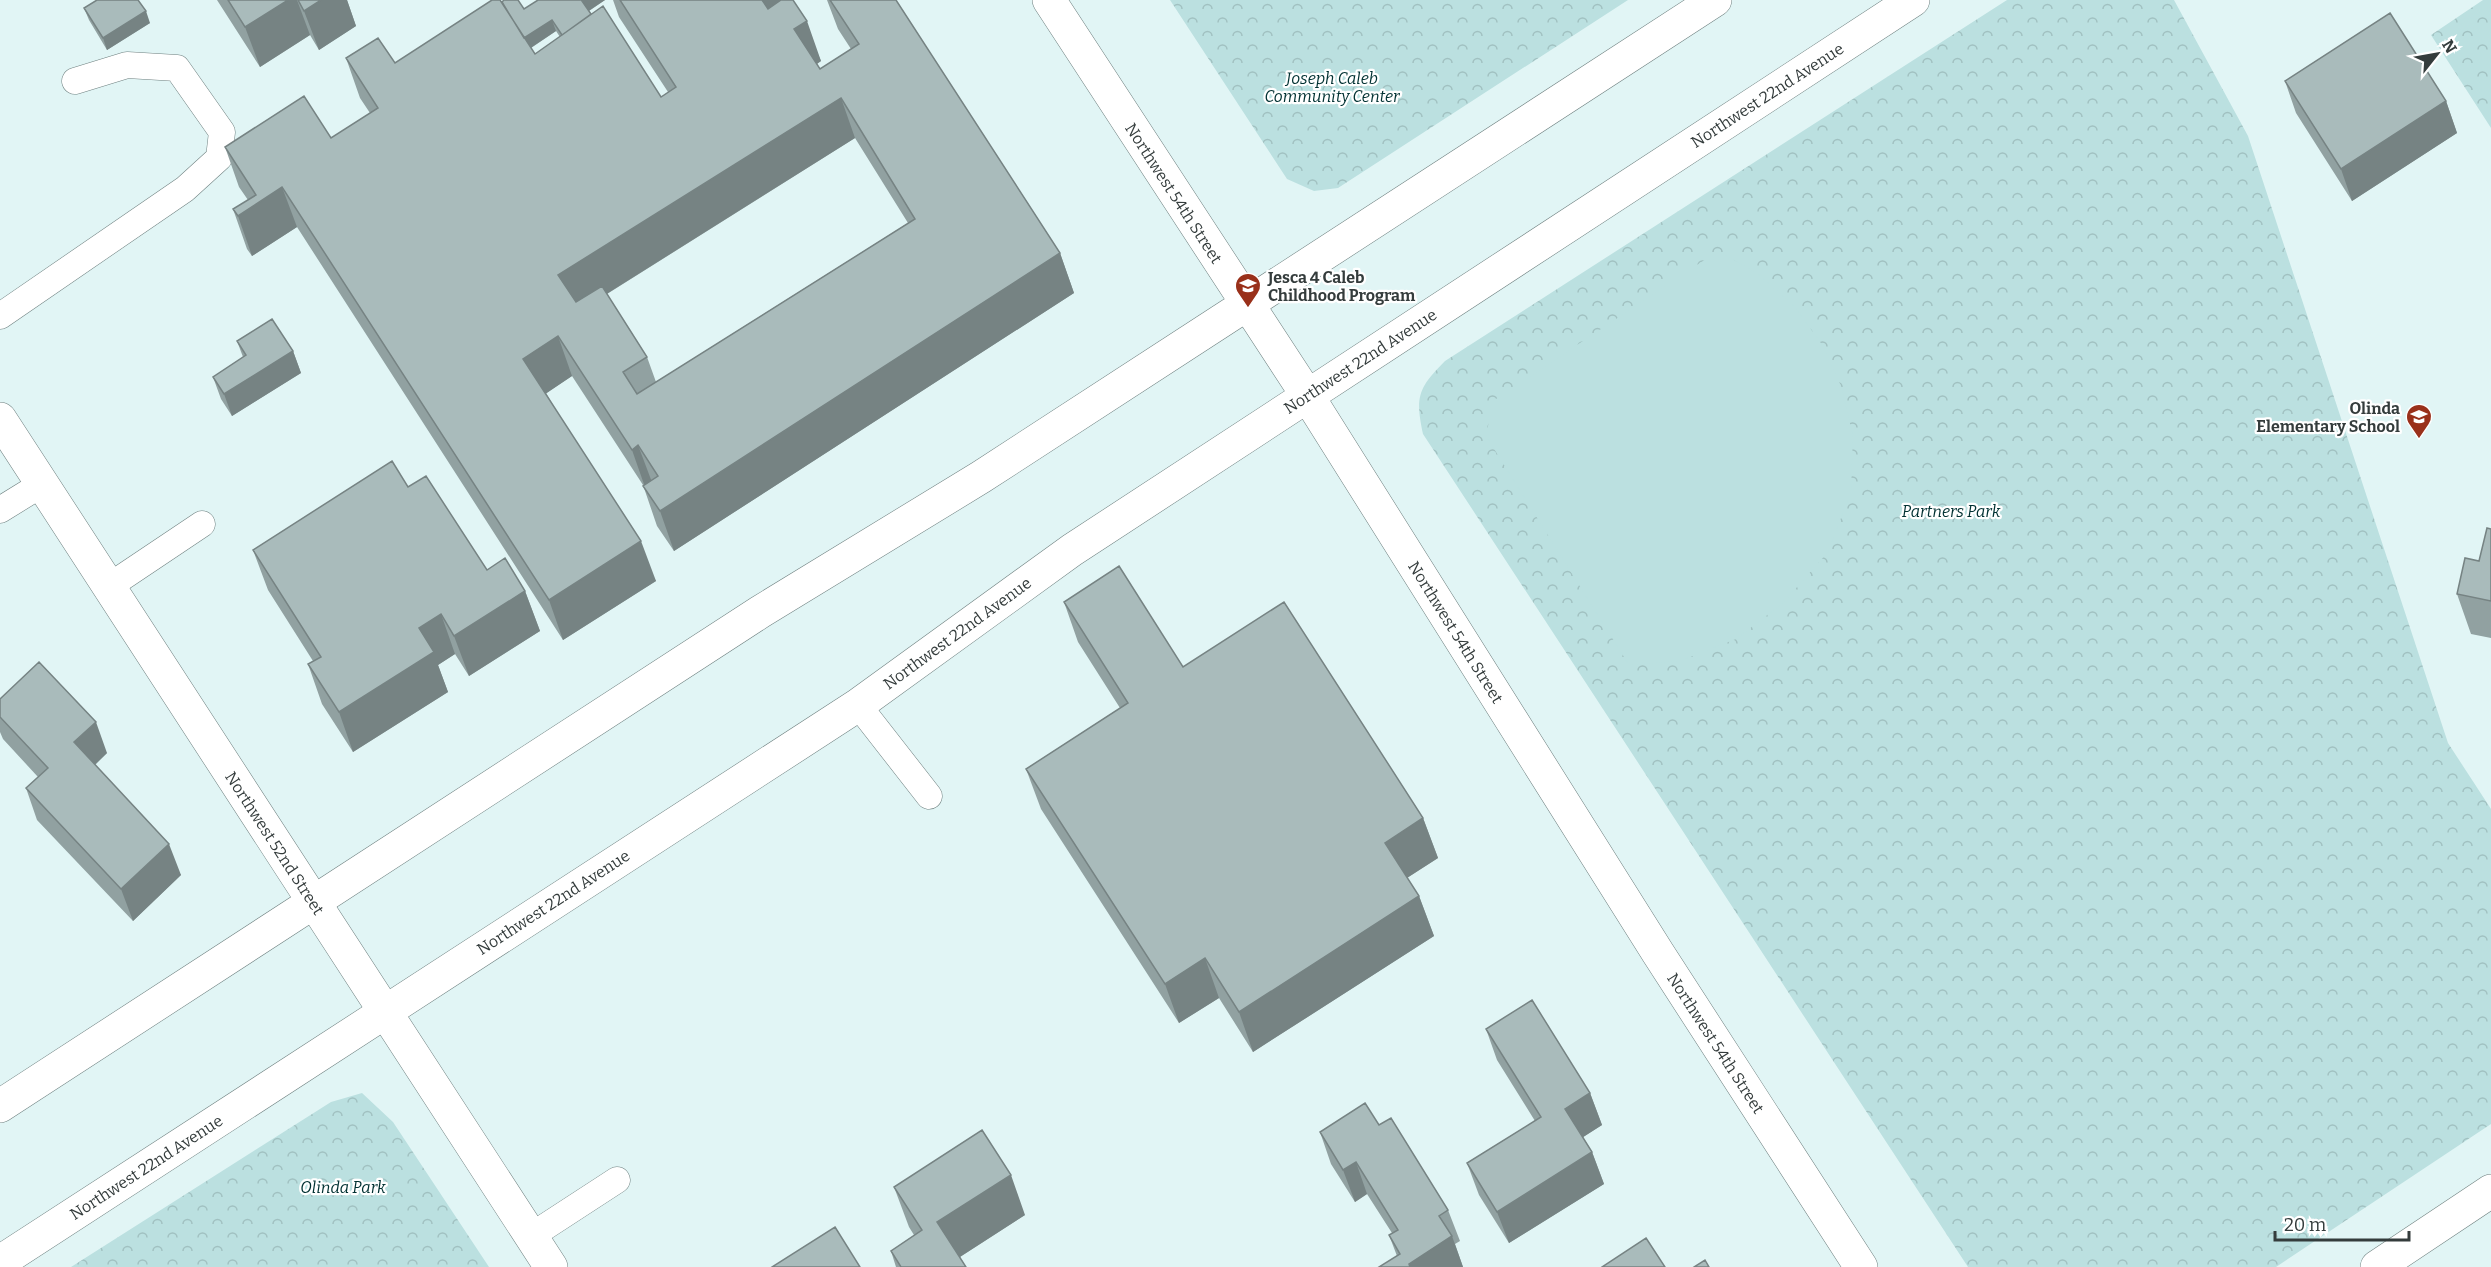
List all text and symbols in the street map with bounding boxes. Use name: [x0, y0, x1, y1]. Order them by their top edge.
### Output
north arrow: [2407, 24, 2467, 84]
text: N: [2438, 36, 2461, 57]
street label: Northwest 22nd Avenue: [1687, 39, 1847, 152]
park label: Joseph Caleb Community Center: [1264, 69, 1401, 106]
street label: Northwest 54th Street: [1121, 119, 1226, 267]
place label: Jesca 4 Caleb Childhood Program: [1267, 268, 1416, 305]
school or university icon: Jesca 4 Caleb Childhood Program: [1233, 271, 1263, 309]
street label: Northwest 22nd Avenue: [1280, 305, 1440, 418]
place label: Olinda Elementary School: [2256, 399, 2400, 436]
school or university icon: Olinda Elementary School: [2404, 402, 2434, 440]
park label: Partners Park: [1902, 502, 2001, 521]
street label: Northwest 54th Street: [1404, 558, 1507, 707]
street label: Northwest 22nd Avenue: [880, 573, 1035, 693]
street label: Northwest 52nd Street: [221, 768, 328, 919]
street label: Northwest 22nd Avenue: [473, 846, 633, 959]
street label: Northwest 54th Street: [1663, 969, 1768, 1117]
street label: Northwest 22nd Avenue: [66, 1111, 226, 1224]
park label: Olinda Park: [300, 1178, 386, 1197]
scale bar: [2275, 1204, 2408, 1242]
text: 20 m: [2284, 1214, 2326, 1236]

